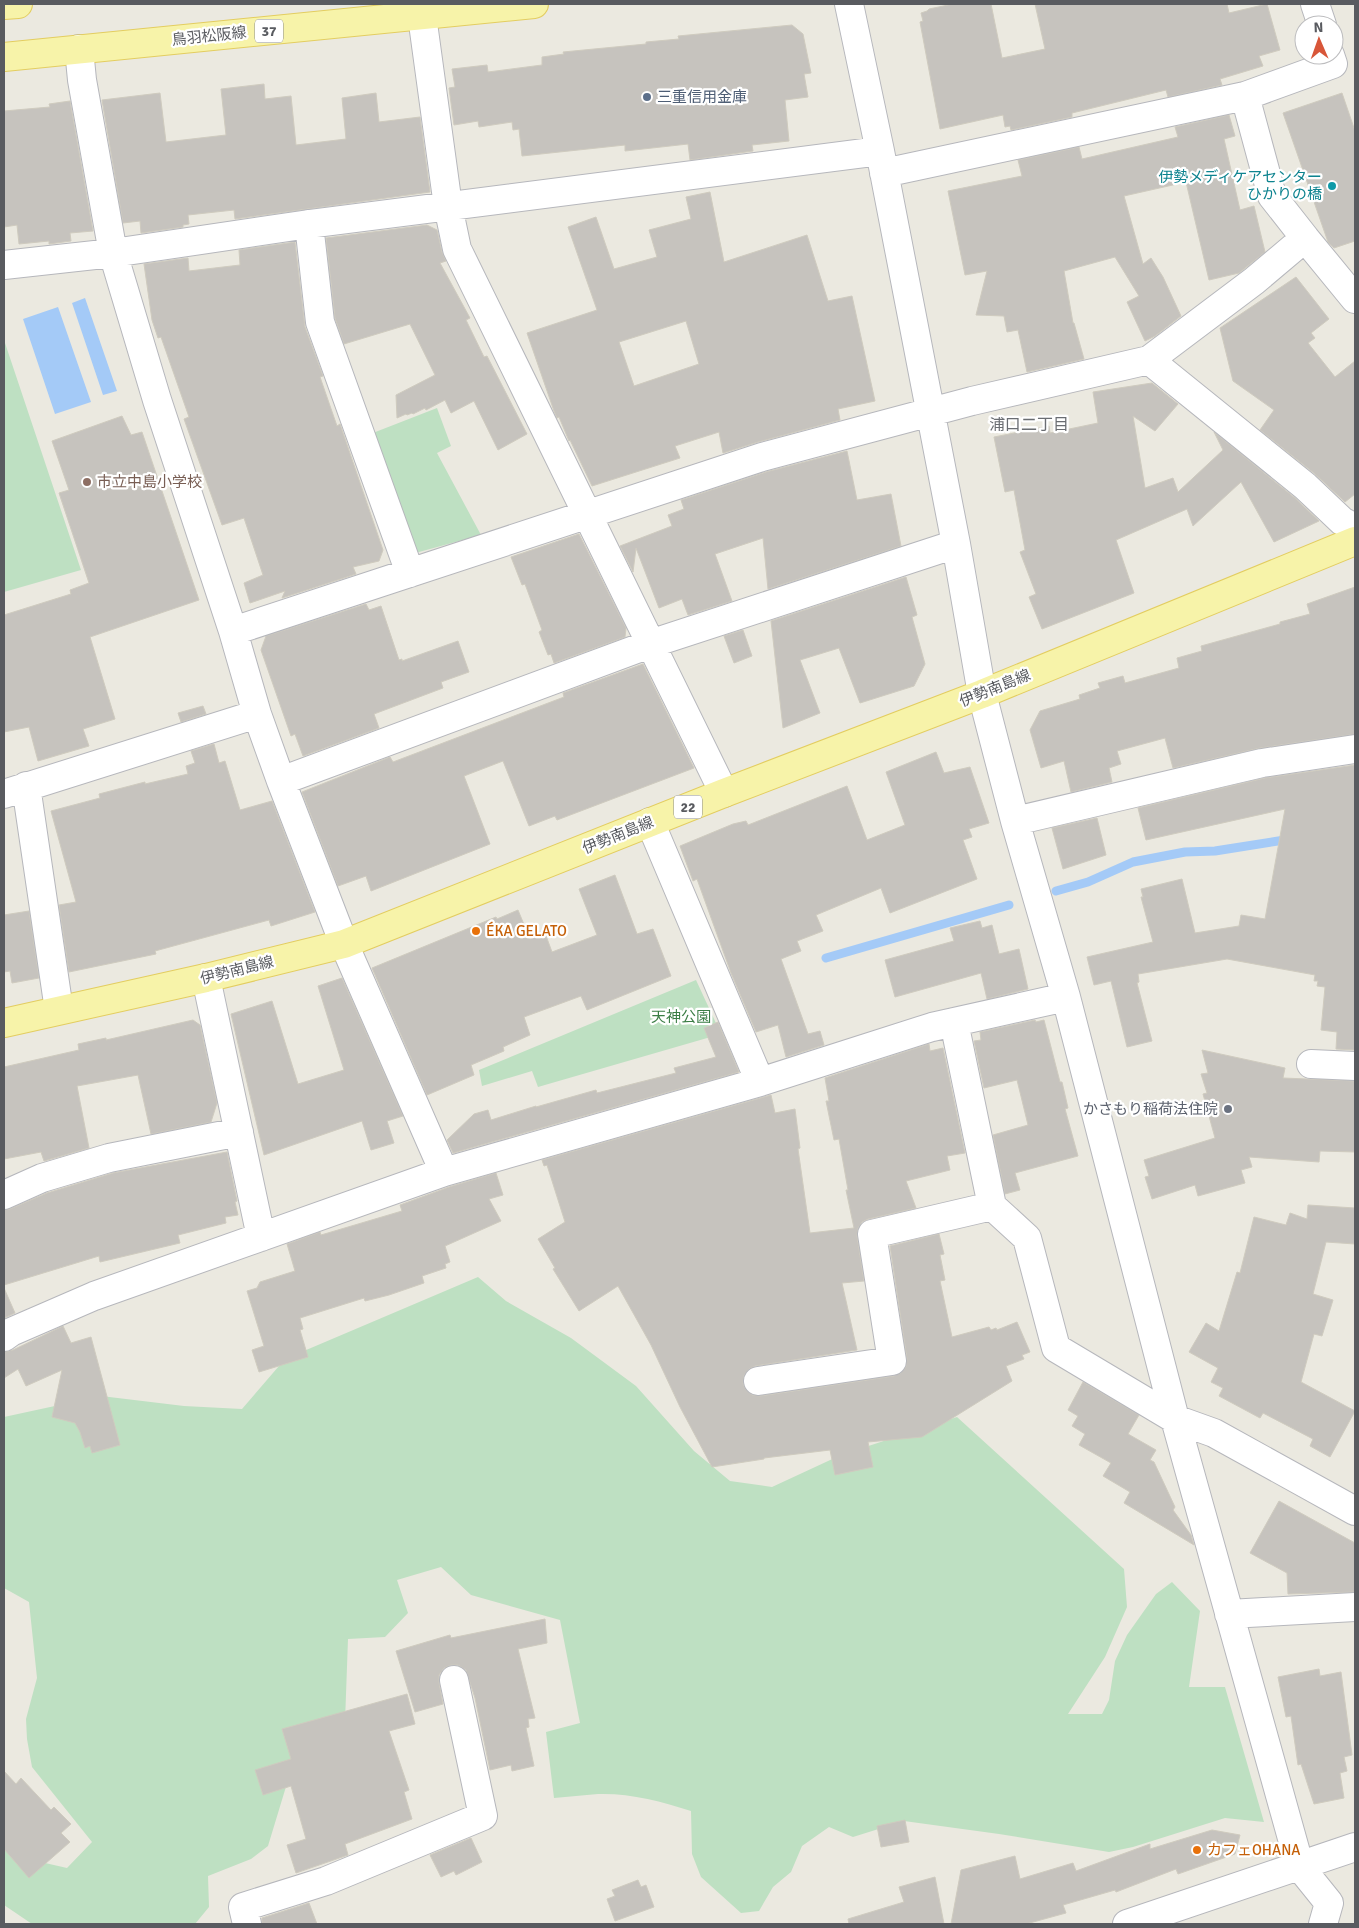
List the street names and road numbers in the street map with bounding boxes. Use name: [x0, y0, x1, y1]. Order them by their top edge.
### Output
road number: 37: [255, 20, 283, 42]
street label: 鳥羽松阪線: [171, 23, 247, 49]
street label: 伊勢南島線: [957, 666, 1033, 710]
road number: 22: [674, 796, 702, 819]
street label: 伊勢南島線: [580, 813, 656, 857]
street label: 伊勢南島線: [198, 952, 276, 988]

